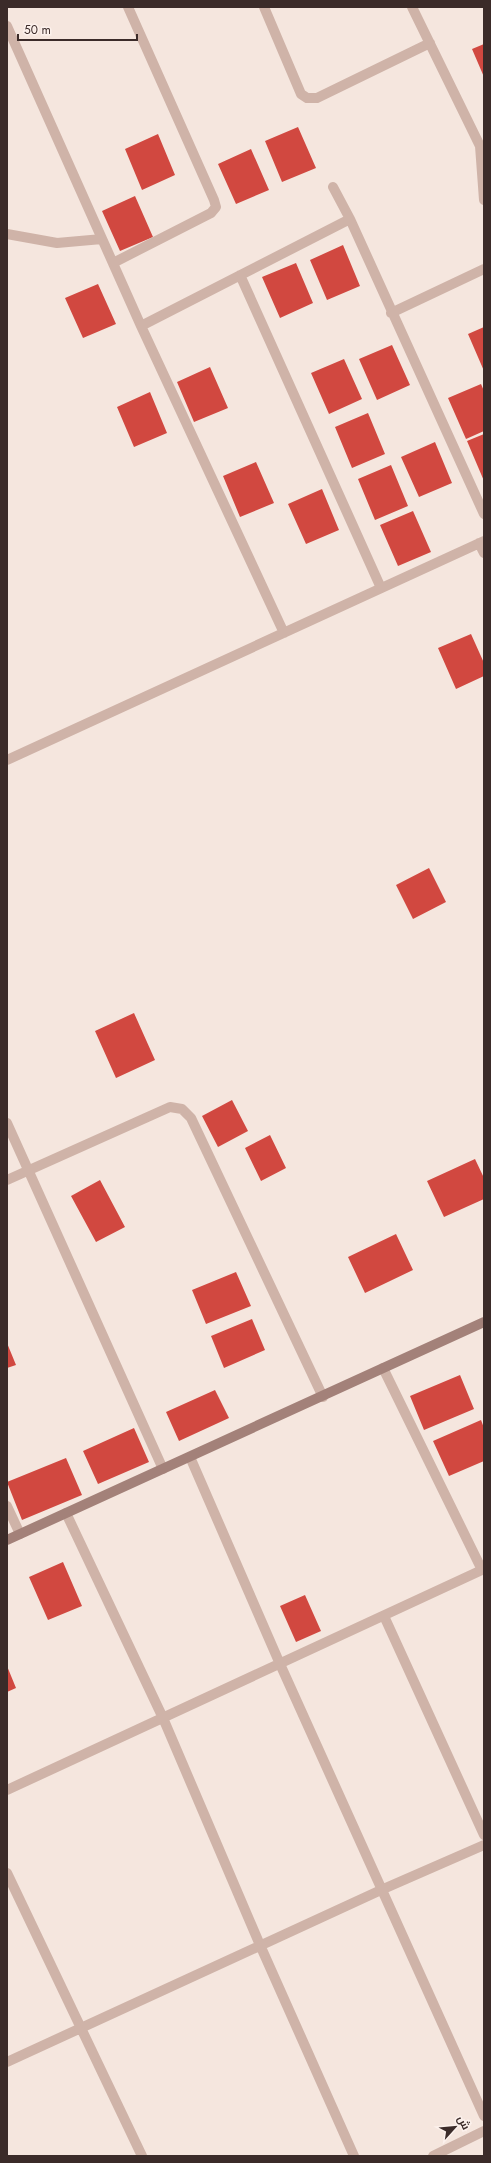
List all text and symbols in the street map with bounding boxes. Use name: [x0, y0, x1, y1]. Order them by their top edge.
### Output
scale bar: [18, 16, 137, 42]
text: 50 m: [24, 21, 51, 39]
north arrow: [435, 2107, 475, 2147]
text: ش: [454, 2113, 474, 2132]

